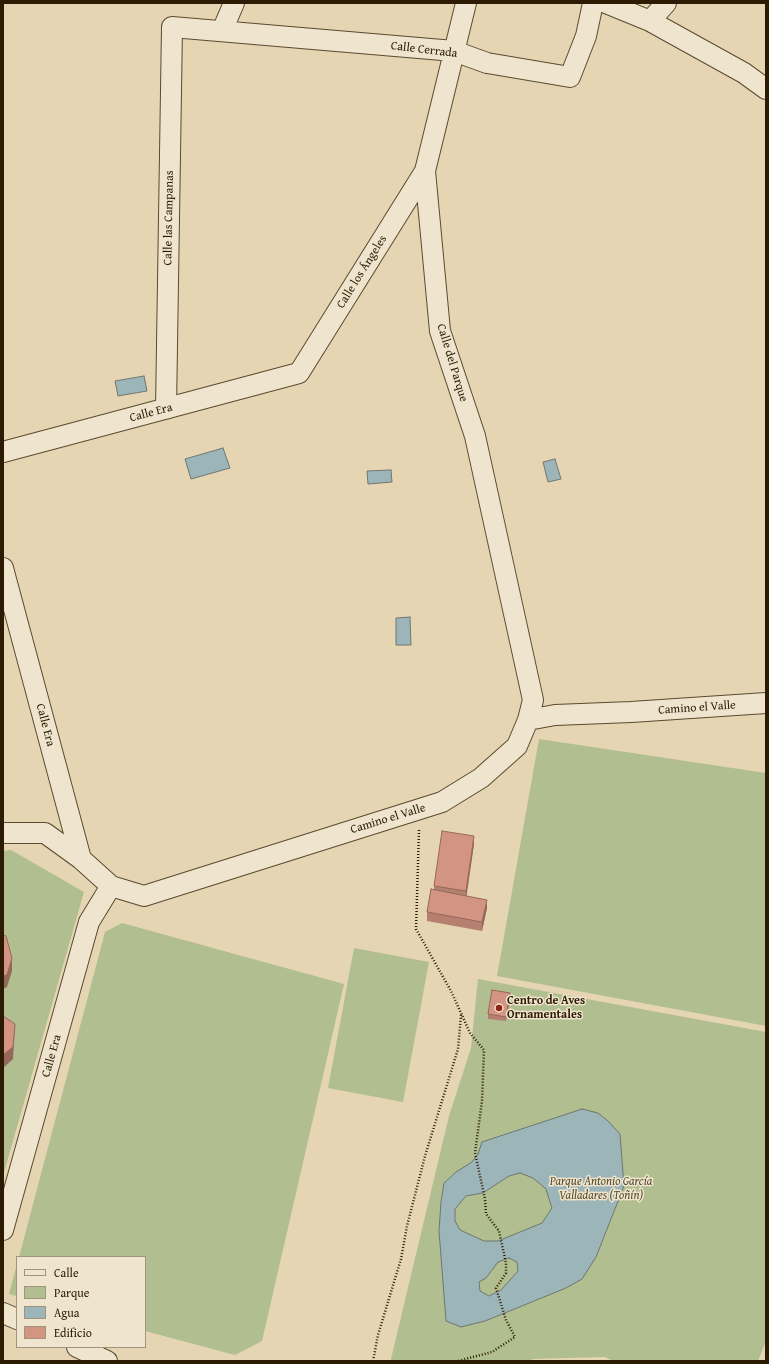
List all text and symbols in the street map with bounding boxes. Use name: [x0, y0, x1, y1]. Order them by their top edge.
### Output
street label: Calle Cerrada: [390, 39, 458, 61]
street label: Calle las Campanas: [161, 170, 177, 266]
street label: Calle los Ángeles: [334, 233, 390, 311]
street label: Calle del Parque: [433, 322, 471, 404]
street label: Calle Era: [128, 400, 174, 426]
street label: Camino el Valle: [658, 698, 736, 718]
street label: Calle Era: [32, 702, 58, 748]
street label: Camino el Valle: [349, 801, 427, 837]
place label: Centro de Aves Ornamentales: [507, 994, 585, 1022]
marker: Centro de Aves Ornamentales: [494, 1003, 504, 1013]
street label: Calle Era: [39, 1033, 65, 1079]
park label: Parque Antonio García Valladares (Toñín): [550, 1175, 652, 1203]
legend: [16, 1256, 146, 1348]
text: Calle: [54, 1264, 79, 1281]
text: Parque: [54, 1284, 89, 1301]
text: Agua: [54, 1304, 79, 1321]
text: Edificio: [54, 1324, 92, 1341]

